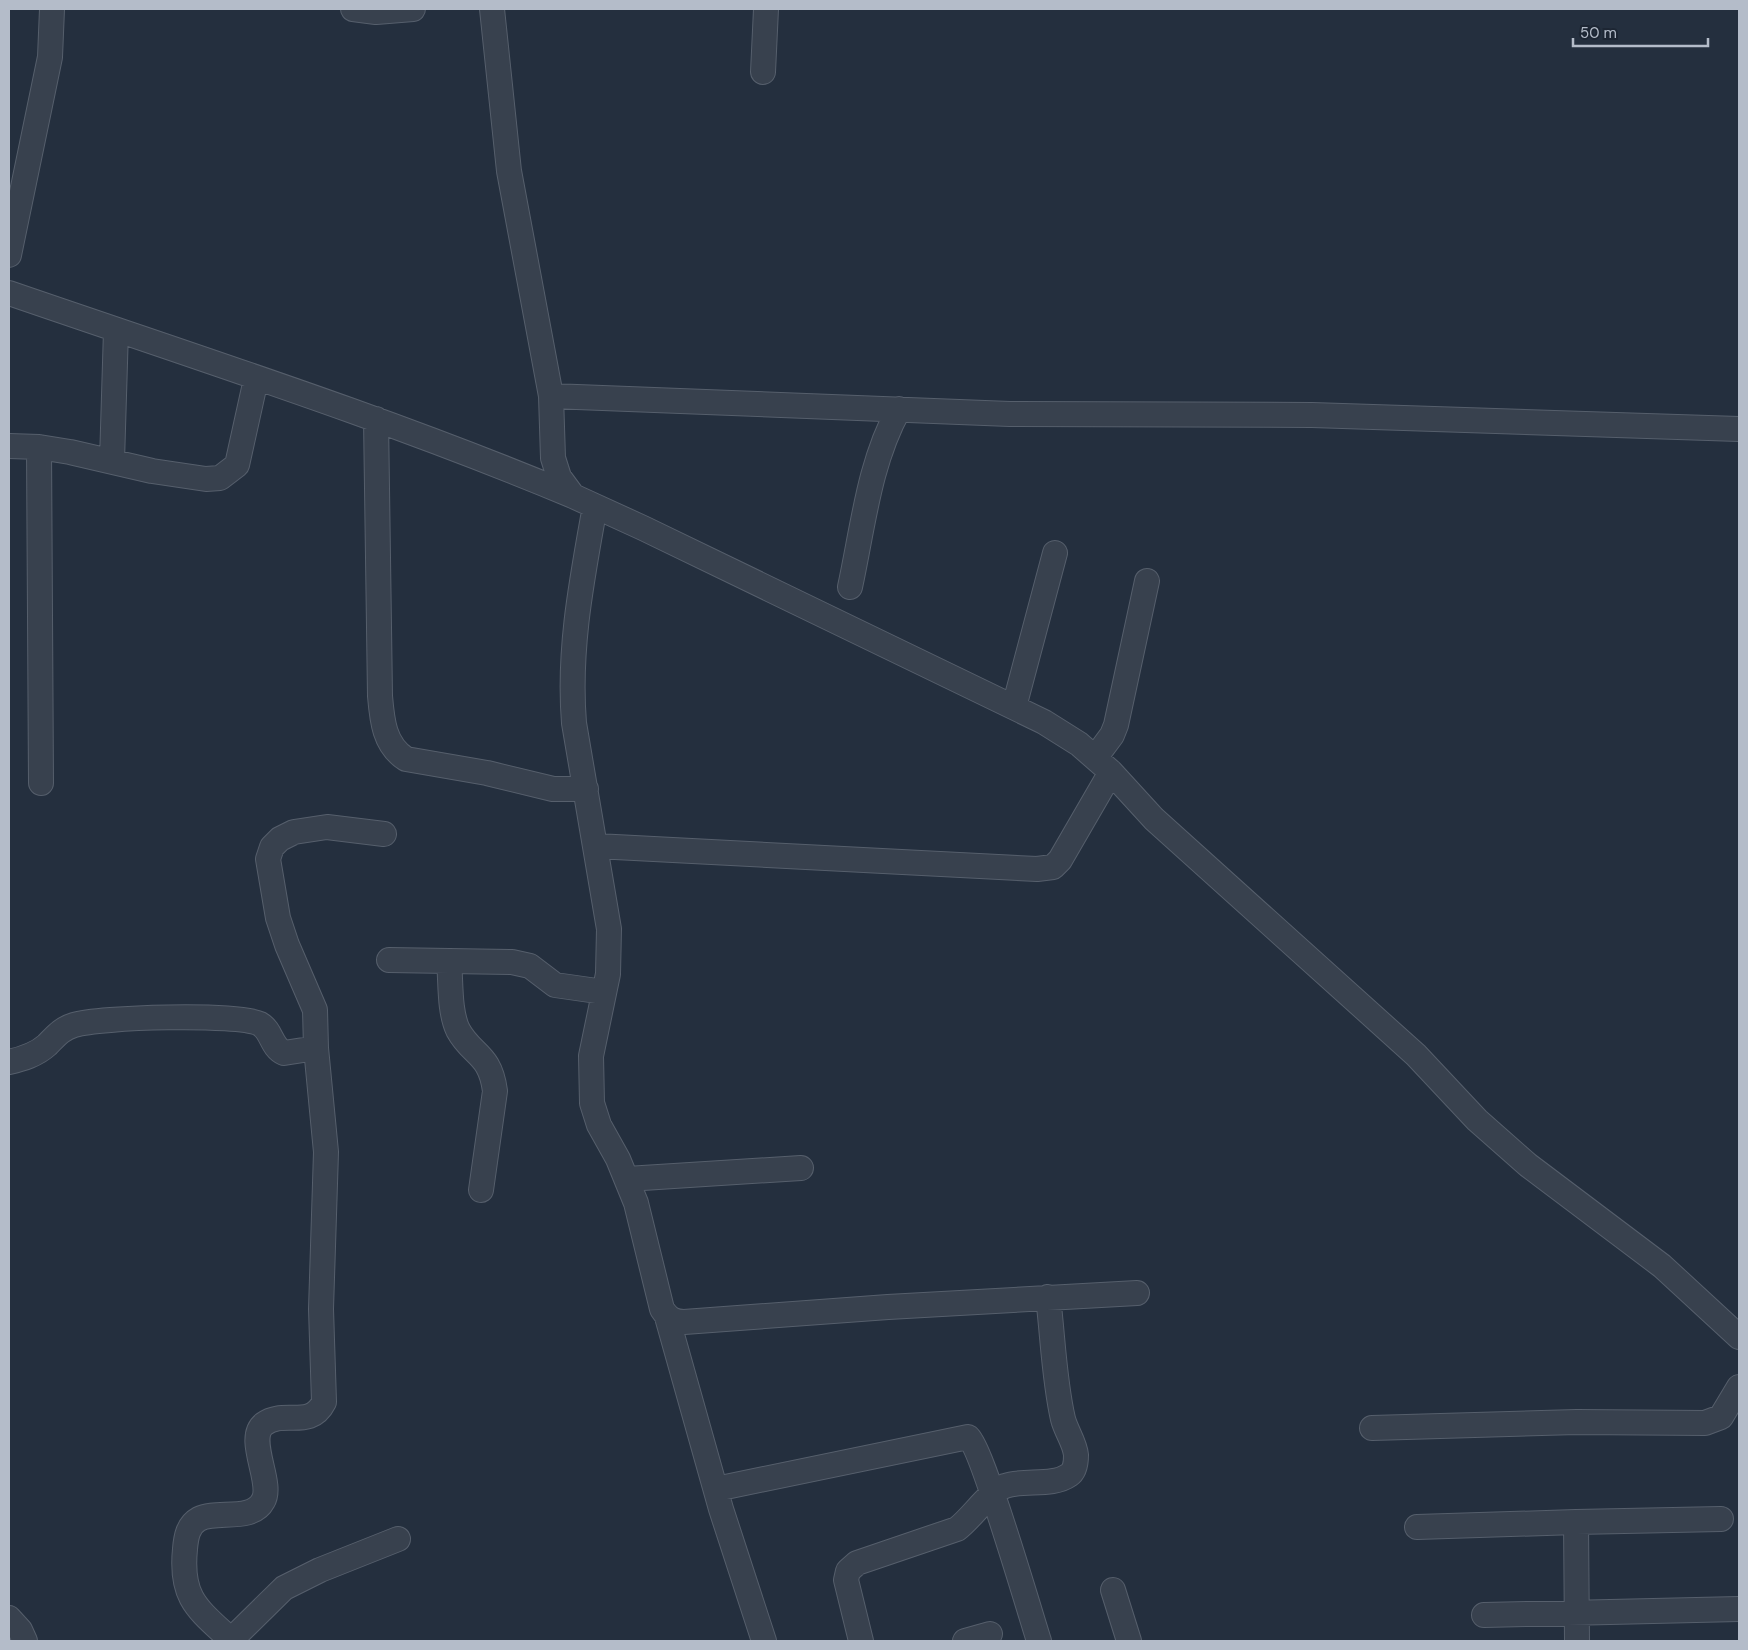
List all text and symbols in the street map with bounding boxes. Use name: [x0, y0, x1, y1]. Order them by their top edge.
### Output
scale bar: [1573, 15, 1708, 47]
text: 50 m: [1580, 23, 1617, 43]

